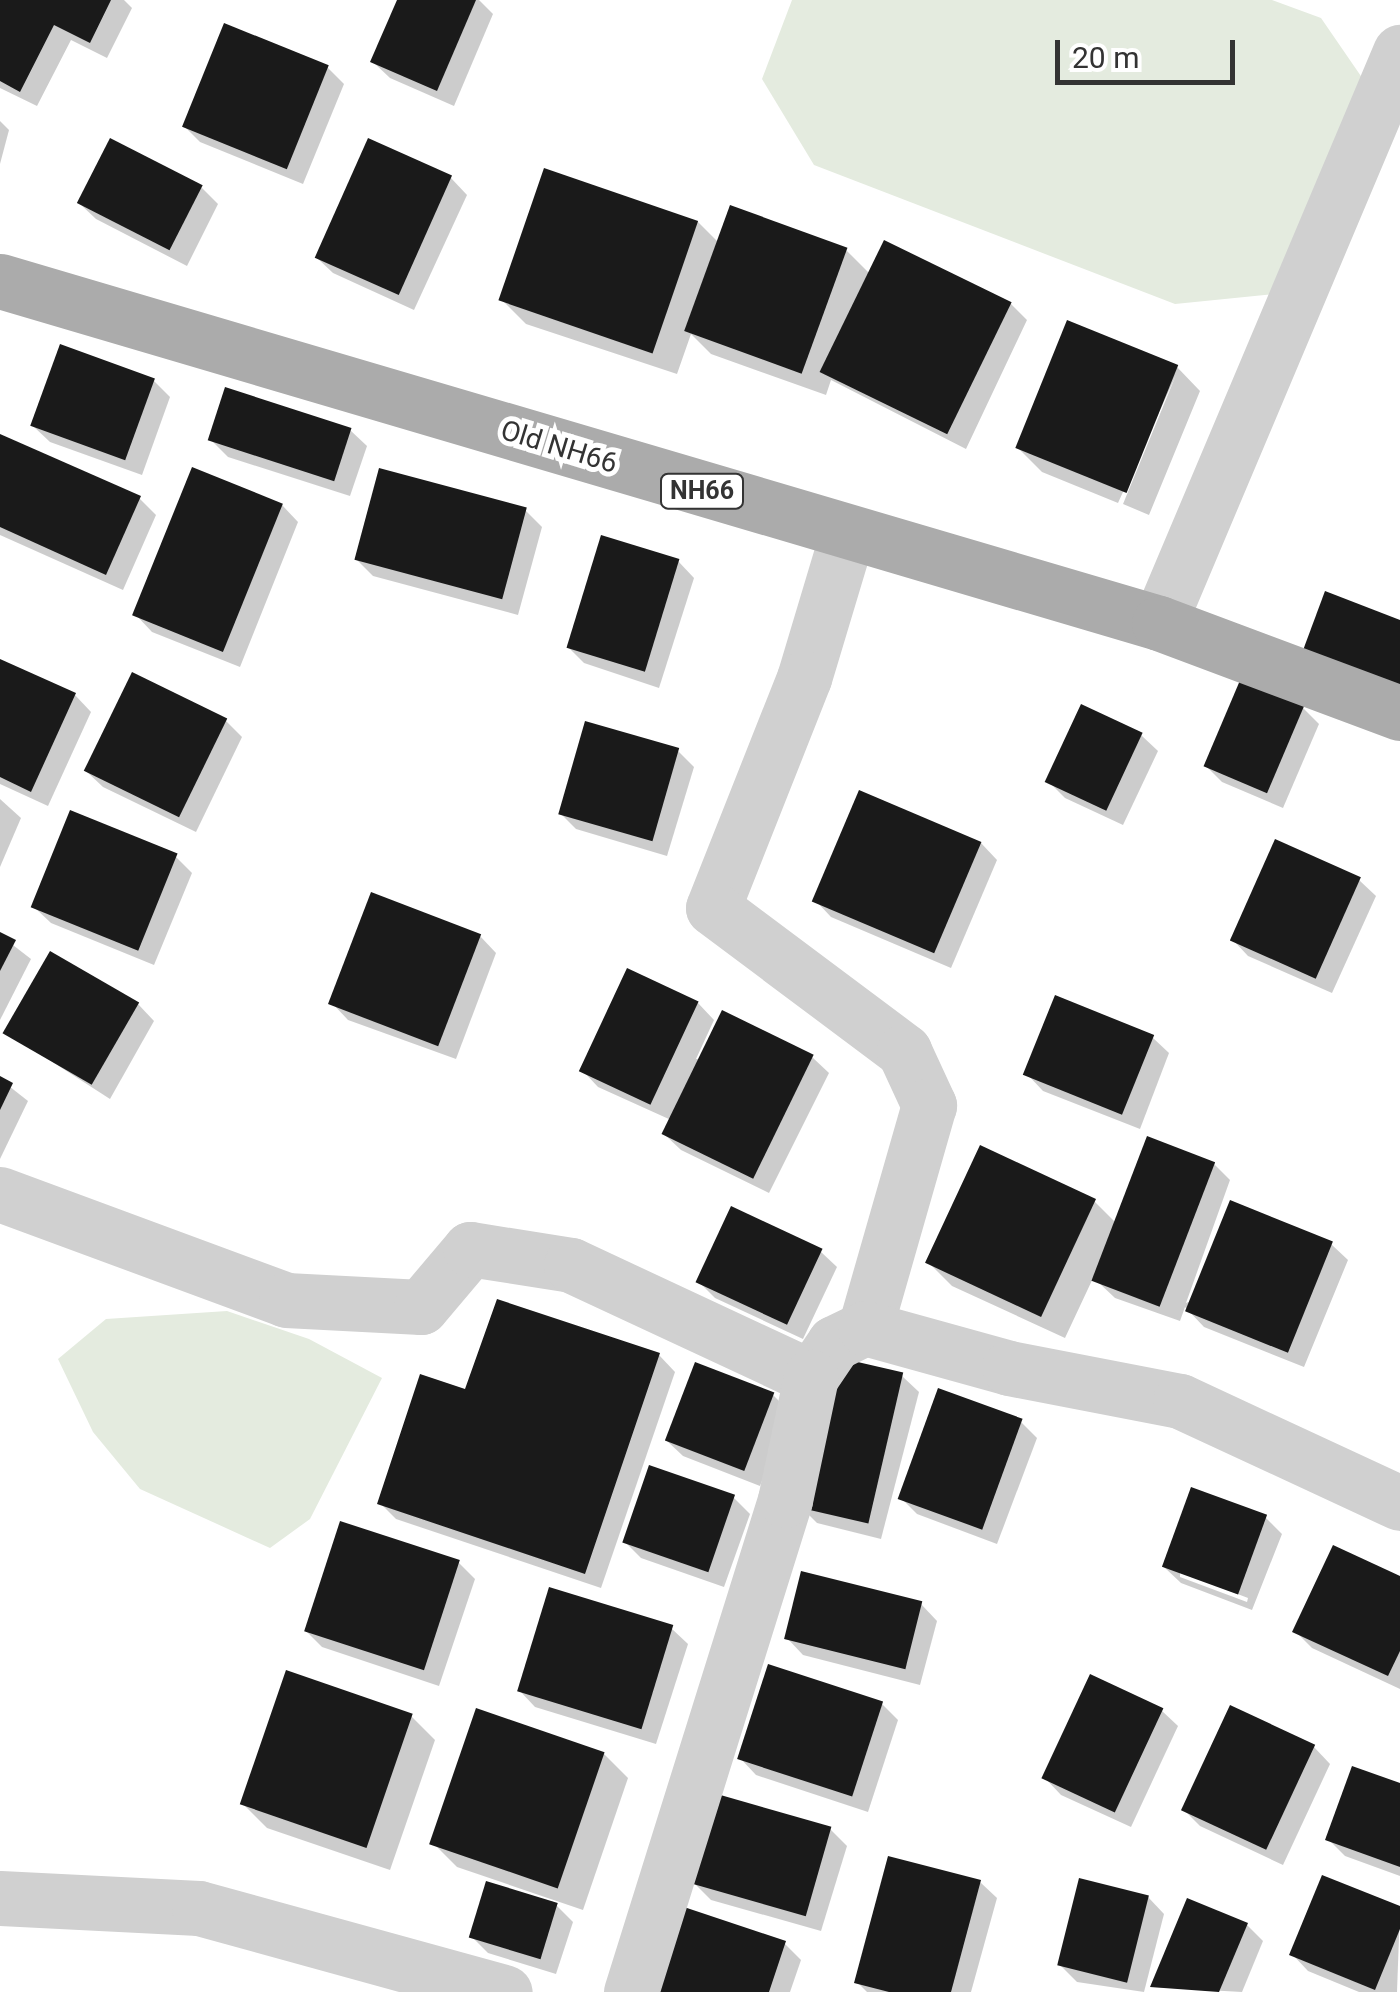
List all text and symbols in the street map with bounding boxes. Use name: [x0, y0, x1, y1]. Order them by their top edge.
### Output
scale bar: [1060, 20, 1240, 82]
text: 20 m: [1072, 40, 1139, 75]
street label: Old NH66: [497, 413, 621, 481]
road number: NH66: [660, 471, 744, 511]

